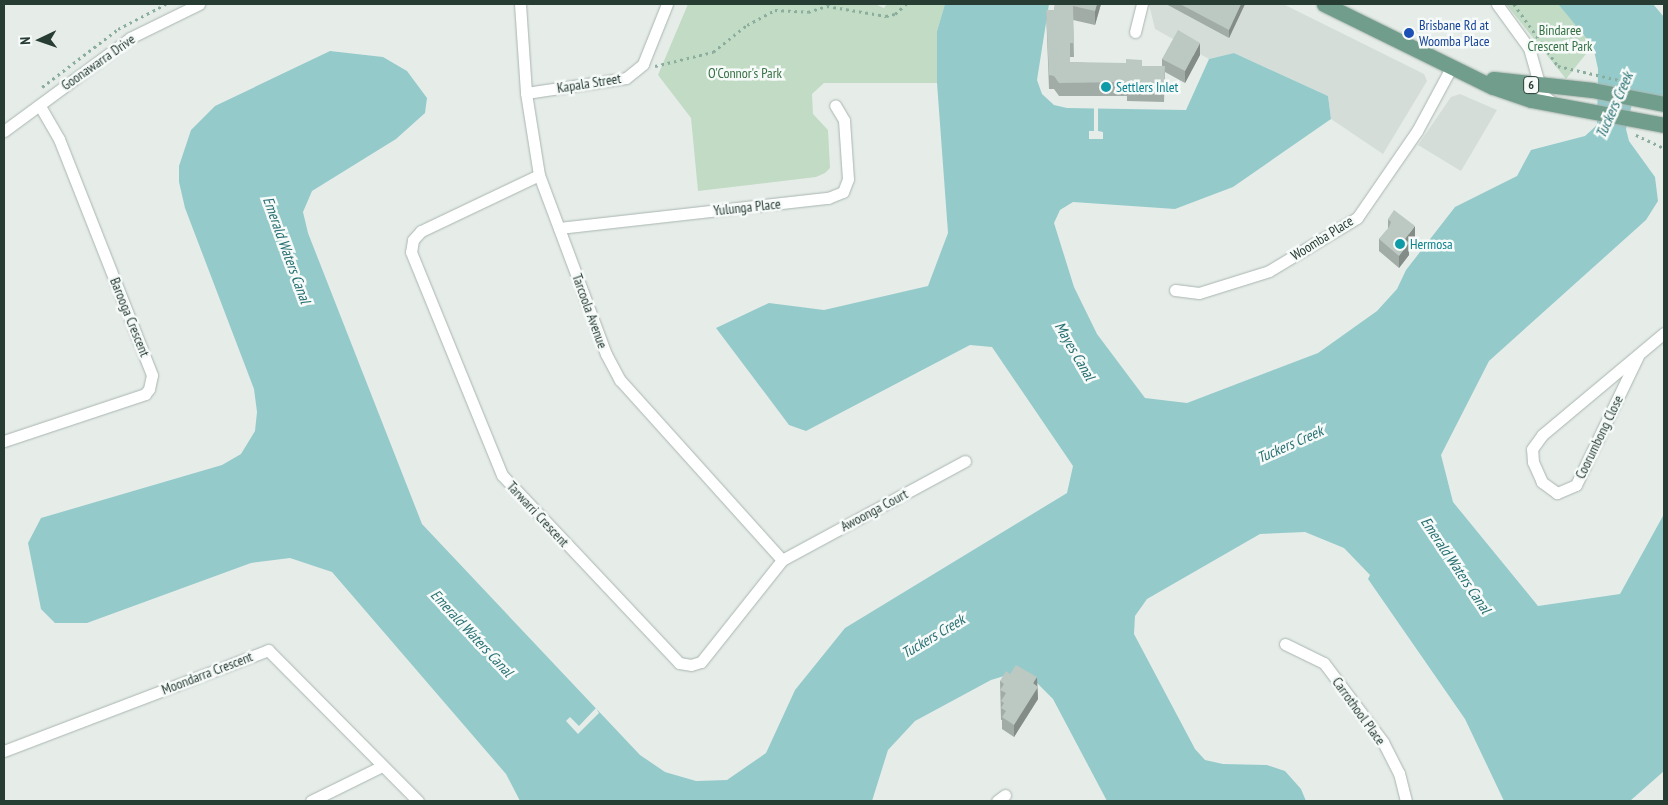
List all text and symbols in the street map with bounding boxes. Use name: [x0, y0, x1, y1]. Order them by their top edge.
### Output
north arrow: [15, 15, 65, 65]
place label: Brisbane Rd at Woomba Place: [1419, 17, 1489, 49]
park label: Bindaree Crescent Park: [1528, 22, 1592, 54]
marker: Brisbane Rd at Woomba Place: [1403, 27, 1415, 39]
street label: Goonawarra Drive: [58, 30, 138, 94]
text: N: [16, 37, 34, 45]
park label: O'Connor's Park: [708, 65, 782, 81]
water label: Tuckers Creek: [1591, 69, 1637, 141]
street label: Kapala Street: [556, 70, 622, 96]
road number: 6: [1522, 76, 1540, 94]
place label: Settlers Inlet: [1116, 79, 1178, 95]
marker: Settlers Inlet: [1100, 81, 1112, 93]
water label: Emerald Waters Canal: [259, 194, 315, 306]
street label: Yulunga Place: [713, 195, 781, 219]
street label: Woomba Place: [1288, 212, 1356, 264]
place label: Hermosa: [1410, 236, 1453, 252]
marker: Hermosa: [1394, 238, 1406, 250]
street label: Tarcoola Avenue: [569, 271, 611, 351]
street label: Barooga Crescent: [107, 275, 153, 359]
water label: Mayes Canal: [1051, 319, 1099, 383]
street label: Coorumbong Close: [1572, 393, 1626, 481]
water label: Tuckers Creek: [1254, 421, 1326, 467]
street label: Tarwarri Crescent: [504, 478, 572, 550]
street label: Awoonga Court: [838, 485, 910, 535]
water label: Emerald Waters Canal: [1417, 513, 1495, 617]
water label: Emerald Waters Canal: [427, 586, 517, 680]
water label: Tuckers Creek: [898, 610, 968, 662]
street label: Moondarra Crescent: [159, 648, 255, 698]
street label: Carrothool Place: [1329, 674, 1389, 748]

